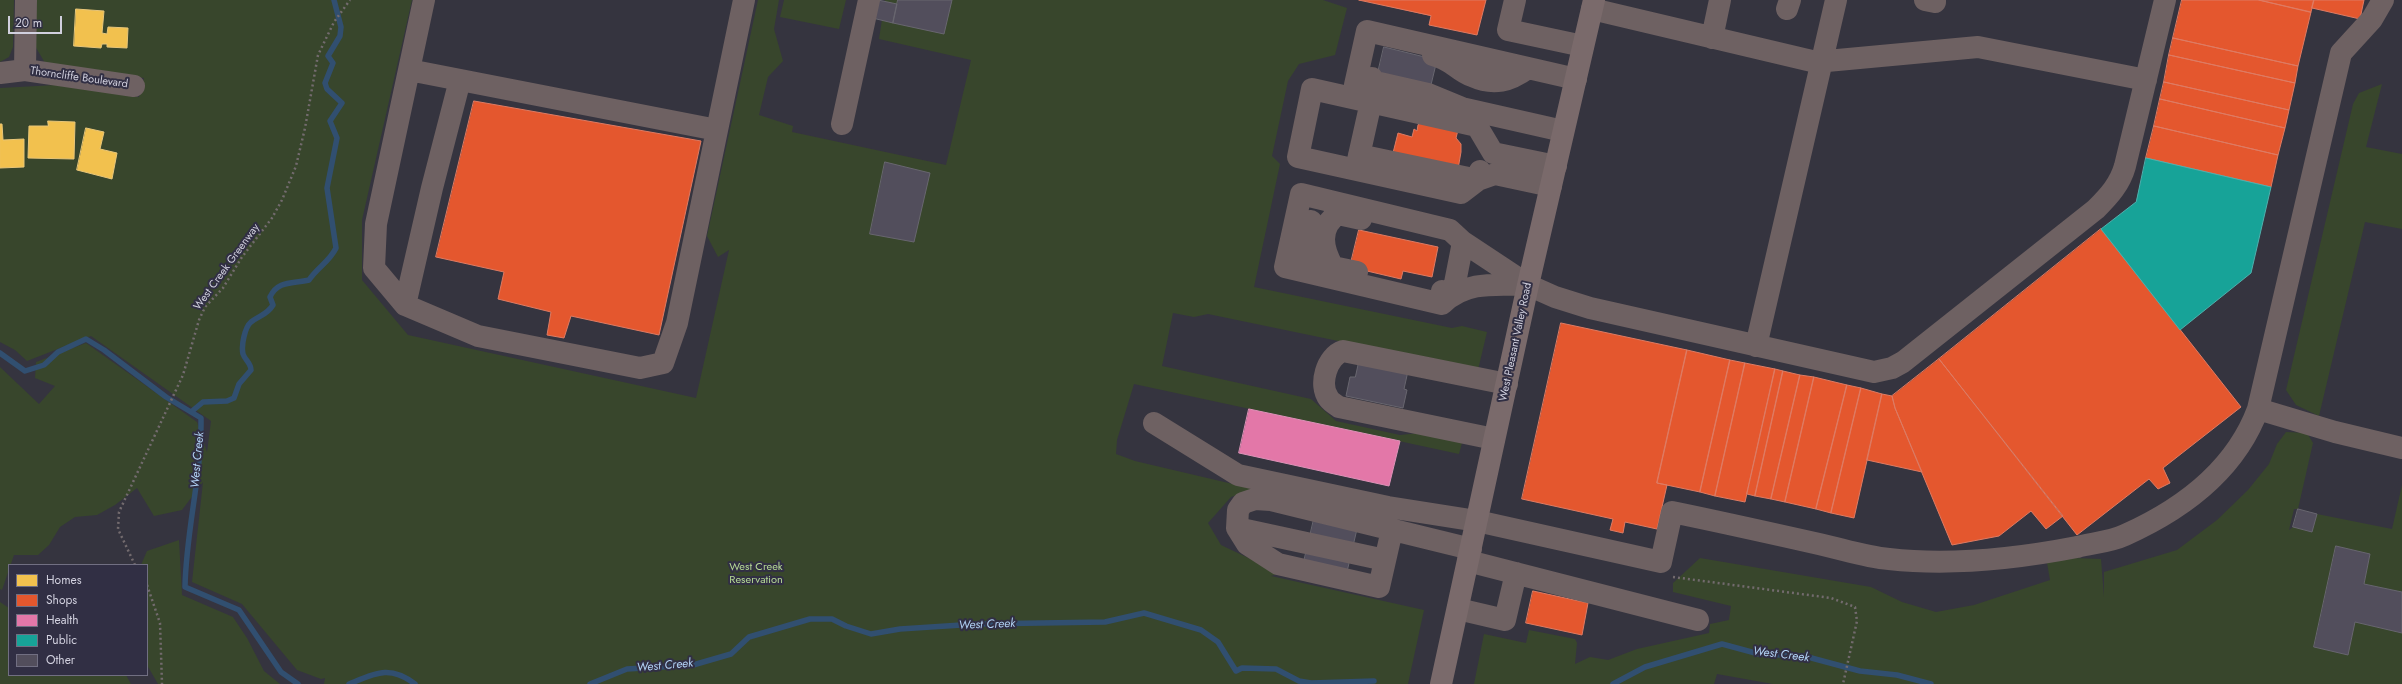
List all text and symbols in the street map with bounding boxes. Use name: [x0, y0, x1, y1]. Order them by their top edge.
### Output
scale bar: [10, 8, 64, 34]
text: 20 m: [15, 14, 42, 32]
street label: Thorncliffe Boulevard: [29, 65, 129, 91]
street label: West Creek Greenway: [191, 221, 263, 313]
street label: West Pleasant Valley Road: [1497, 282, 1535, 402]
water label: West Creek: [188, 431, 208, 489]
park label: West Creek Reservation: [729, 560, 783, 586]
legend: [8, 564, 148, 676]
text: Homes: [46, 571, 82, 589]
text: Shops: [46, 591, 77, 609]
text: Health: [46, 611, 78, 629]
water label: West Creek: [958, 617, 1016, 633]
text: Public: [46, 631, 77, 649]
water label: West Creek: [1752, 644, 1810, 666]
text: Other: [46, 651, 75, 669]
water label: West Creek: [636, 656, 694, 676]

